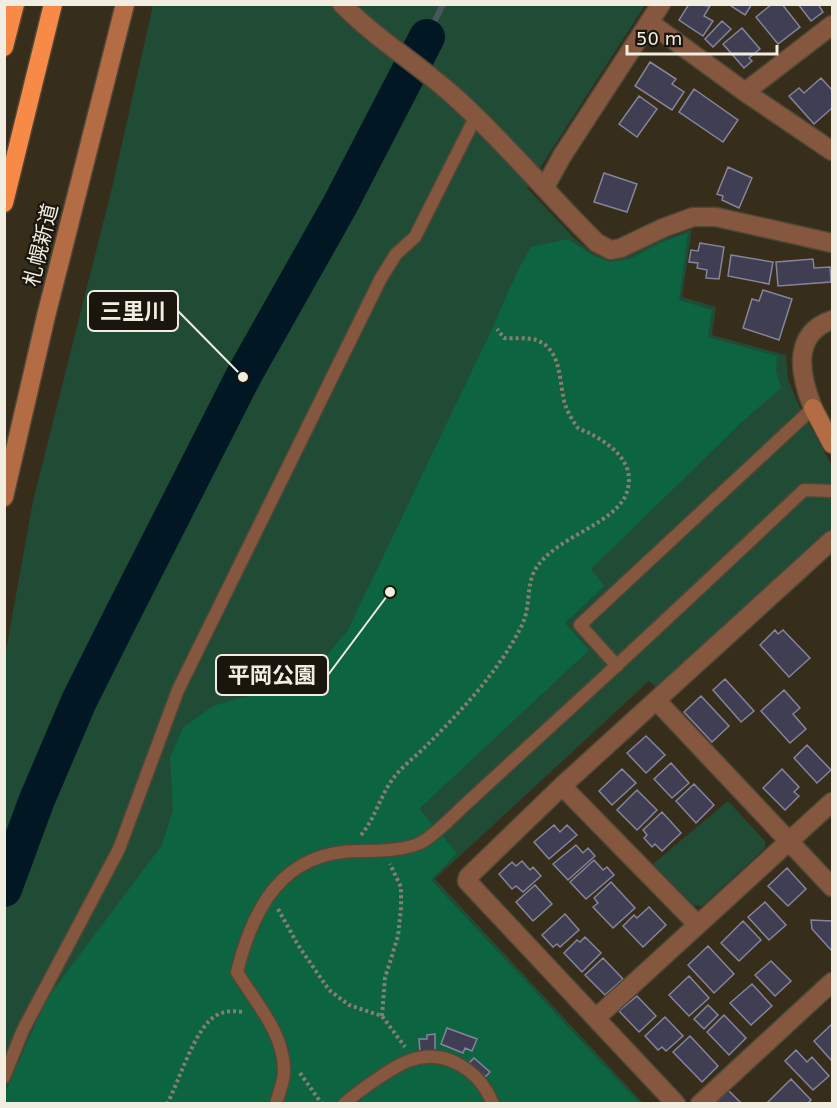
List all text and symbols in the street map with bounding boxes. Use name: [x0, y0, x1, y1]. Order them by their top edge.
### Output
scale bar: [627, 18, 777, 56]
text: 50 m: [636, 28, 682, 49]
street label: 札幌新道: [19, 201, 63, 289]
callout: 三里川: [88, 291, 178, 331]
text: 三里川: [100, 299, 166, 324]
callout: 平岡公園: [216, 655, 328, 695]
text: 平岡公園: [228, 663, 316, 688]

